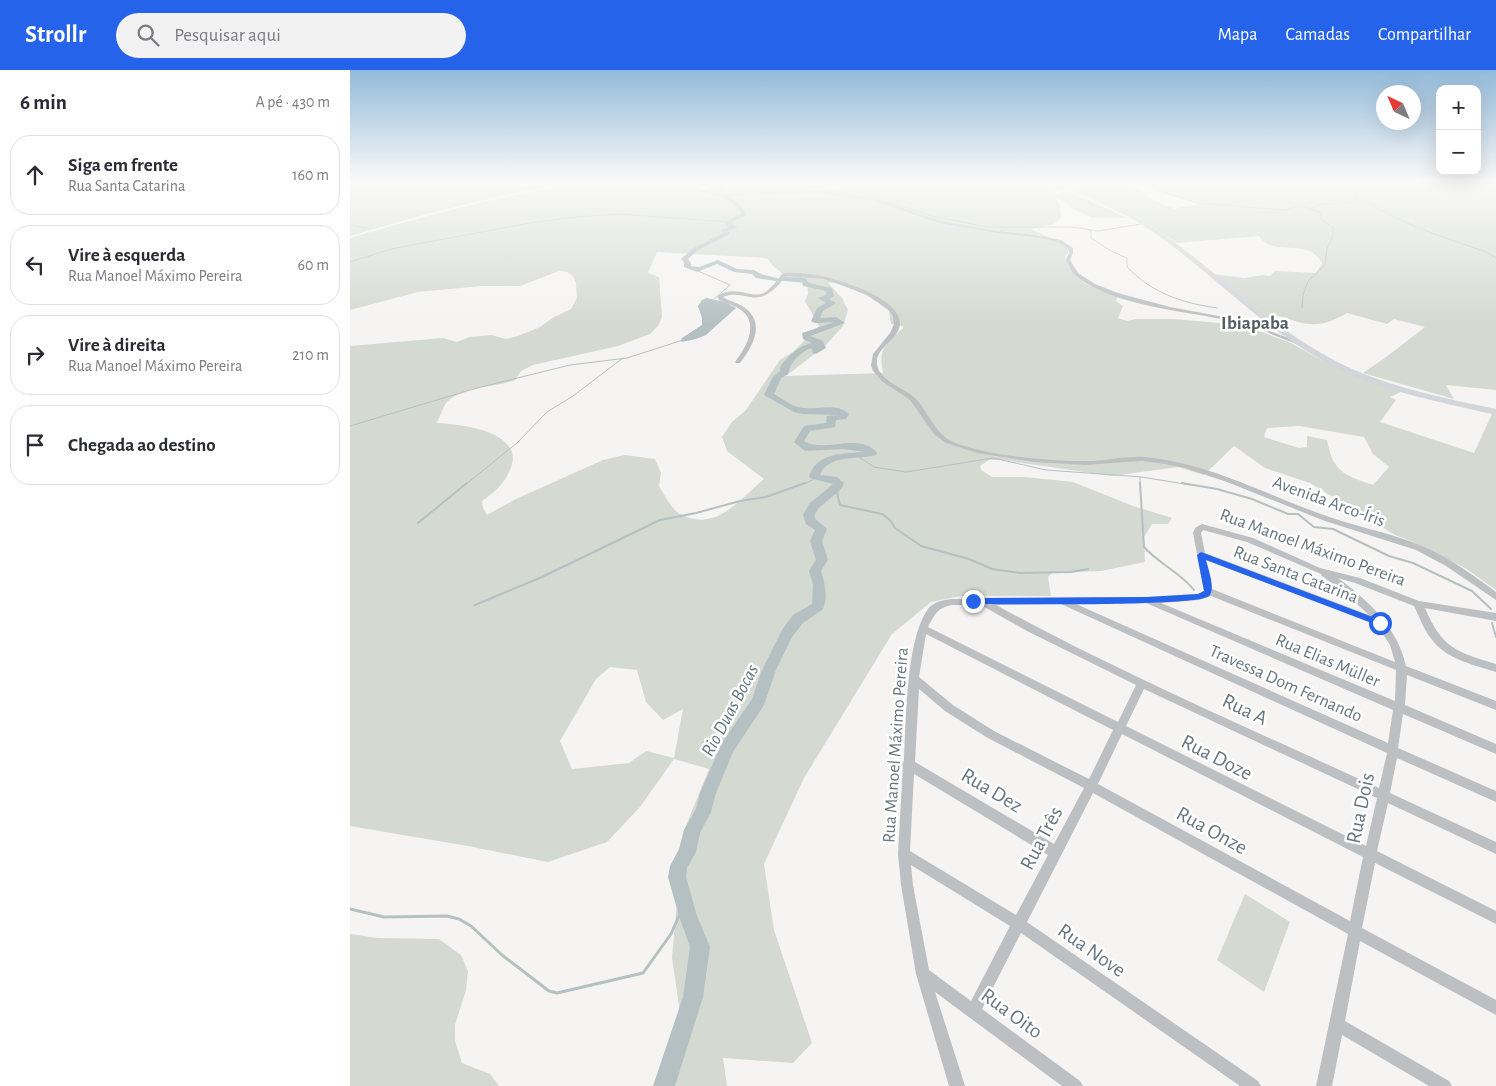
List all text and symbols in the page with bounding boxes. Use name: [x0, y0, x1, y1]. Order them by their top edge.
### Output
search box: [116, 13, 466, 58]
icon: search: [134, 21, 162, 49]
text: Strollr: [25, 23, 86, 47]
text: Pesquisar aqui: [174, 26, 281, 45]
text: Mapa: [1218, 26, 1257, 44]
text: Camadas: [1285, 26, 1350, 44]
text: Compartilhar: [1378, 26, 1471, 44]
north arrow: [1376, 85, 1421, 130]
map controls: [1436, 85, 1481, 175]
button: +: [1436, 85, 1481, 130]
text: 6 min: [20, 92, 67, 113]
text: A pé · 430 m: [255, 94, 330, 110]
button: −: [1436, 130, 1481, 175]
text: Siga em frente: [68, 156, 178, 175]
icon: ahead: [21, 161, 49, 189]
text: 160 m: [292, 167, 329, 183]
text: Rua Santa Catarina: [68, 178, 185, 194]
text: Vire à esquerda: [68, 246, 185, 265]
icon: left: [21, 251, 49, 279]
text: 60 m: [298, 257, 329, 273]
text: Rua Manoel Máximo Pereira: [68, 268, 242, 284]
district label: Ibiapaba: [1221, 314, 1289, 333]
text: Vire à direita: [68, 336, 166, 355]
icon: right: [21, 341, 49, 369]
text: 210 m: [292, 347, 329, 363]
text: Rua Manoel Máximo Pereira: [68, 358, 242, 374]
icon: arrive: [21, 431, 49, 459]
text: Chegada ao destino: [68, 436, 216, 455]
street label: Avenida Arco-Íris: [1270, 470, 1388, 531]
street label: Rua Manoel Máximo Pereira: [1217, 506, 1408, 590]
street label: Rua Santa Catarina: [1231, 543, 1360, 607]
route end: [962, 590, 985, 613]
route start: [1369, 612, 1392, 635]
street label: Rua Elias Müller: [1273, 631, 1383, 691]
street label: Travessa Dom Fernando: [1206, 642, 1365, 726]
street label: Rua Manoel Máximo Pereira: [880, 647, 912, 844]
water label: Rio Duas Bocas: [698, 662, 762, 760]
street label: Rua A: [1219, 690, 1271, 729]
street label: Rua Doze: [1178, 731, 1256, 784]
street label: Rua Dez: [958, 764, 1026, 817]
street label: Rua Dois: [1343, 771, 1378, 845]
street label: Rua Três: [1016, 803, 1067, 873]
street label: Rua Onze: [1173, 803, 1251, 858]
street label: Rua Nove: [1054, 920, 1129, 981]
street label: Rua Oito: [977, 984, 1046, 1043]

